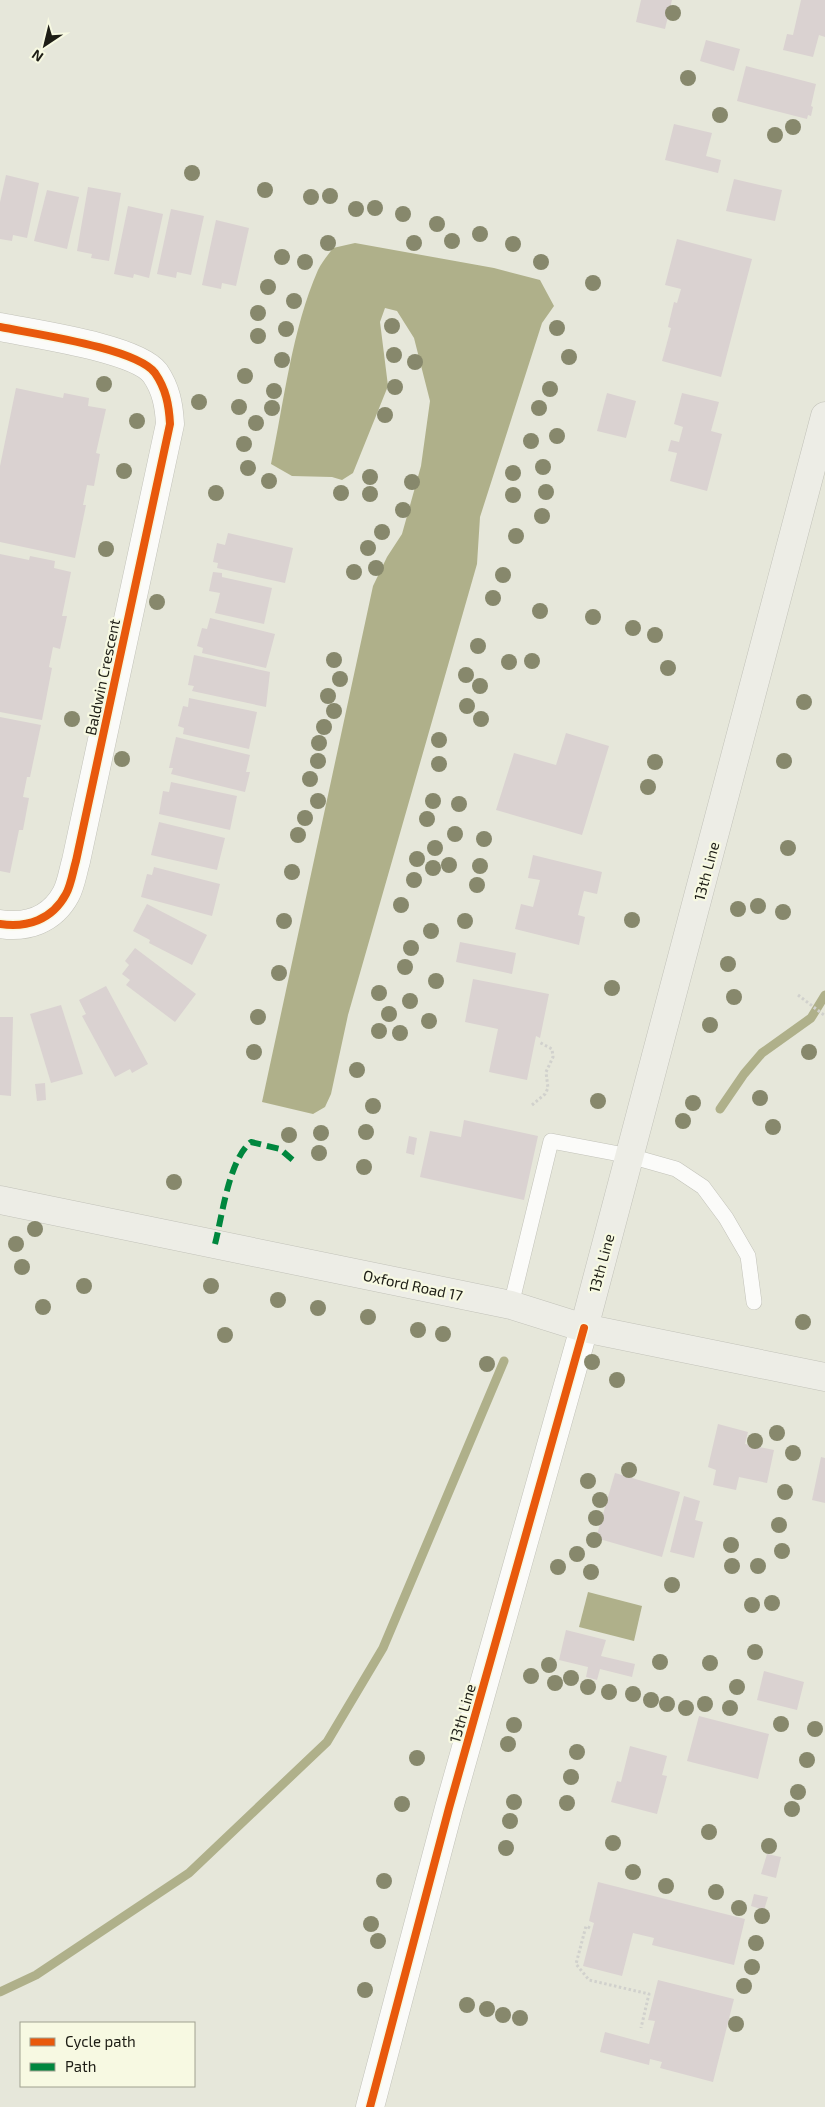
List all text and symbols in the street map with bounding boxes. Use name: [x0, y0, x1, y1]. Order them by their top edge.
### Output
north arrow: [20, 20, 70, 70]
text: N: [28, 46, 46, 66]
street label: Baldwin Crescent: [81, 617, 123, 737]
street label: 13th Line: [690, 840, 722, 902]
street label: 13th Line: [585, 1232, 617, 1294]
street label: Oxford Road 17: [362, 1266, 465, 1304]
street label: 13th Line: [445, 1682, 479, 1744]
legend: [20, 2022, 195, 2087]
text: Cycle path: [65, 2032, 136, 2050]
text: Path: [65, 2057, 96, 2075]

